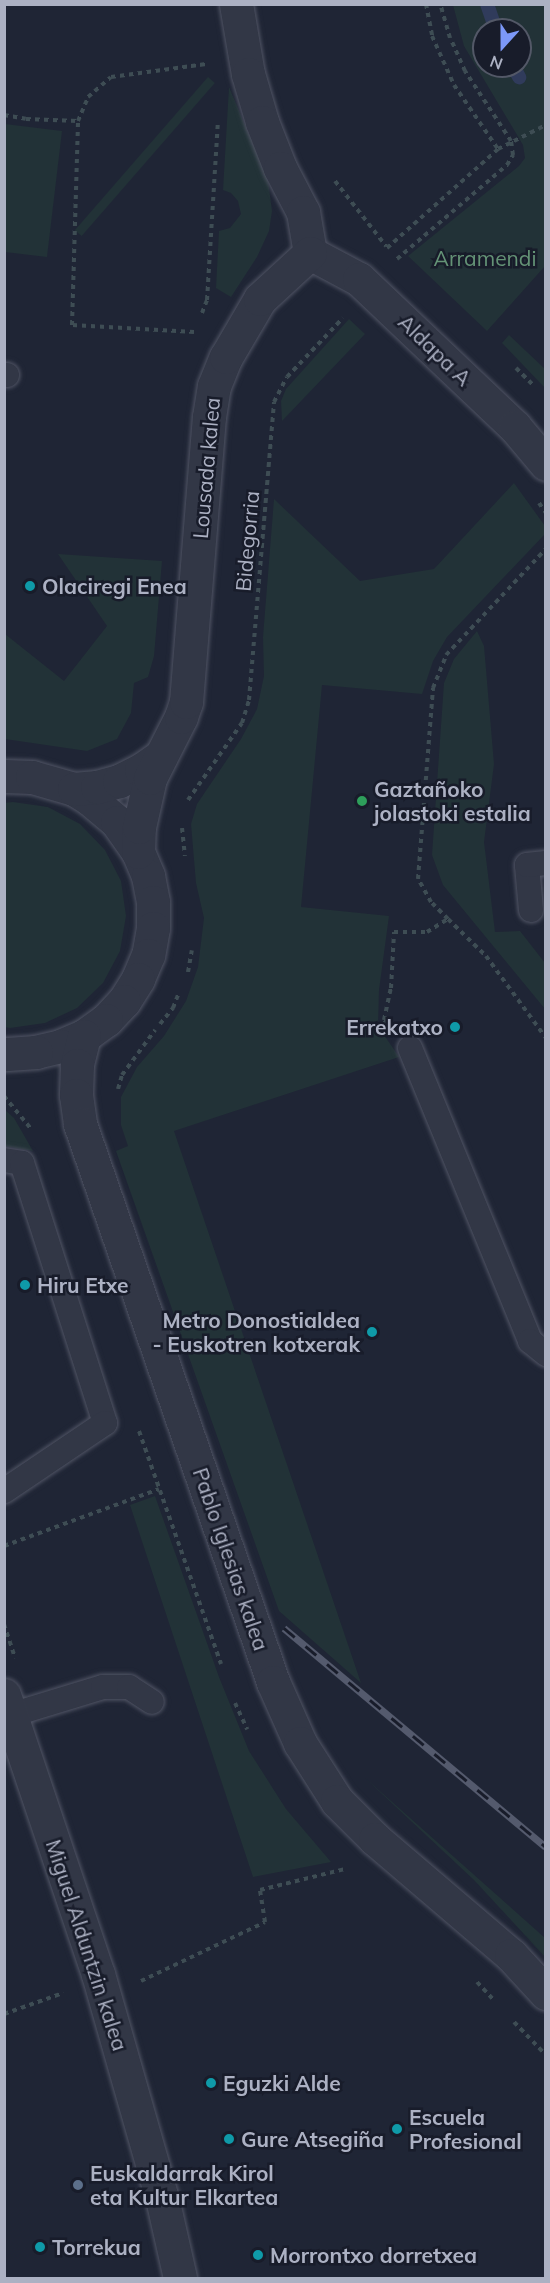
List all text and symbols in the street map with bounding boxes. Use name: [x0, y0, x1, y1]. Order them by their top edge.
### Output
north arrow: [472, 18, 532, 78]
text: N: [487, 51, 505, 74]
park label: Arramendi: [434, 245, 536, 271]
street label: Aldapa A: [393, 309, 477, 391]
street label: Lousada kalea: [187, 396, 225, 540]
street label: Bidegorria: [230, 490, 264, 592]
place label: Olaciregi Enea: [42, 573, 187, 599]
marker: Olaciregi Enea: [23, 579, 37, 593]
place label: Gaztañoko jolastoki estalia: [374, 776, 531, 826]
marker: Gaztañoko jolastoki estalia: [355, 794, 369, 808]
place label: Errekatxo: [346, 1014, 443, 1040]
marker: Errekatxo: [448, 1020, 462, 1034]
place label: Hiru Etxe: [37, 1272, 129, 1298]
marker: Hiru Etxe: [18, 1278, 32, 1292]
place label: Metro Donostialdea - Euskotren kotxerak: [152, 1307, 360, 1357]
marker: Metro Donostialdea - Euskotren kotxerak: [365, 1325, 379, 1339]
street label: Pablo Iglesias kalea: [188, 1464, 274, 1654]
street label: Miguel Alduntzin kalea: [41, 1836, 133, 2054]
place label: Eguzki Alde: [223, 2070, 341, 2096]
marker: Eguzki Alde: [204, 2076, 218, 2090]
place label: Escuela Profesional: [409, 2104, 522, 2154]
marker: Escuela Profesional: [390, 2122, 404, 2136]
place label: Gure Atsegiña: [241, 2126, 384, 2152]
marker: Gure Atsegiña: [222, 2132, 236, 2146]
place label: Euskaldarrak Kirol eta Kultur Elkartea: [90, 2160, 278, 2210]
marker: Euskaldarrak Kirol eta Kultur Elkartea: [71, 2178, 85, 2192]
place label: Torrekua: [52, 2234, 141, 2260]
marker: Torrekua: [33, 2240, 47, 2254]
place label: Morrontxo dorretxea: [270, 2242, 477, 2268]
marker: Morrontxo dorretxea: [251, 2248, 265, 2262]

